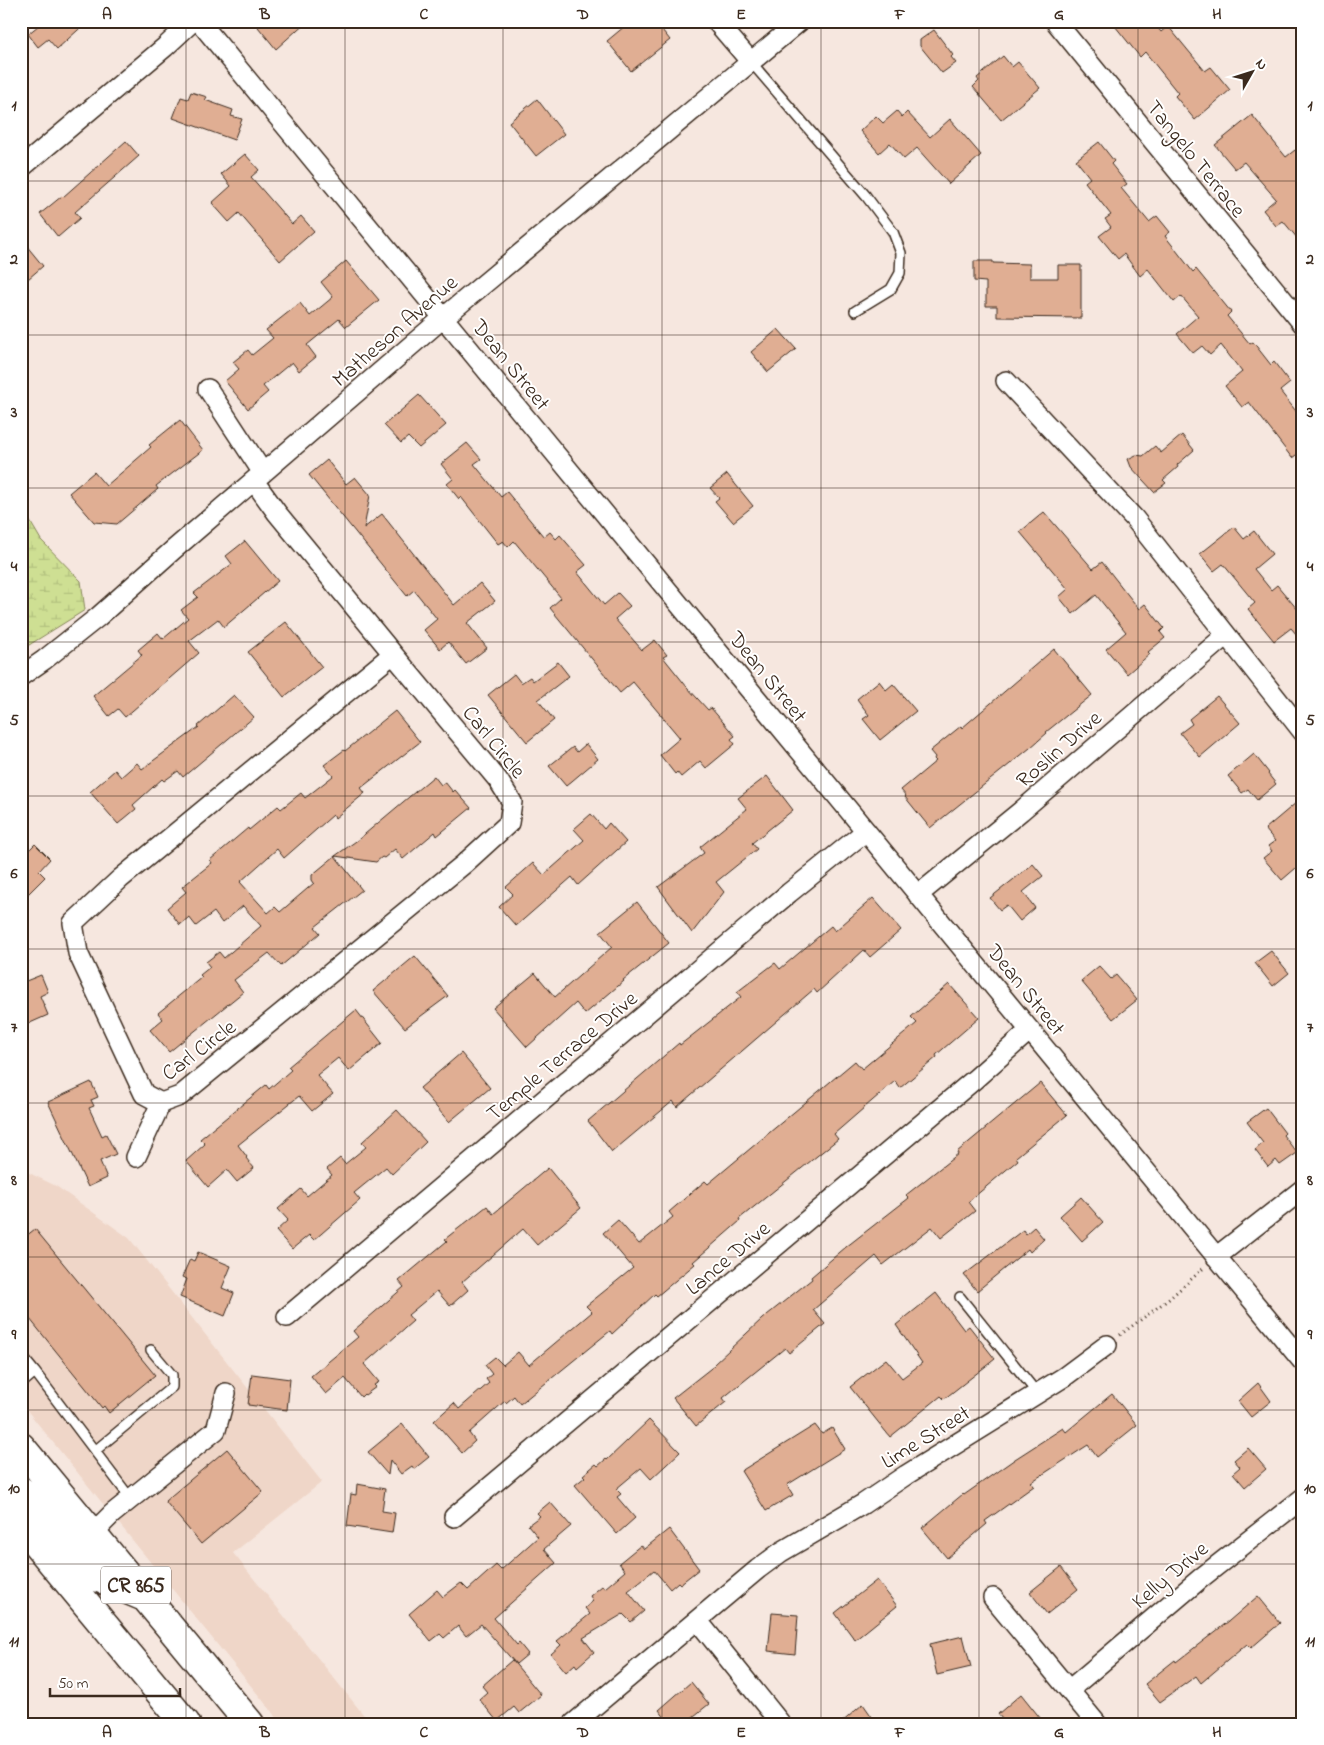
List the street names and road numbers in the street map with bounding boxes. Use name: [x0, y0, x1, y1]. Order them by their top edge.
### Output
street label: Tangelo Terrace: [1136, 94, 1252, 226]
street label: Matheson Avenue: [326, 268, 466, 396]
street label: Dean Street: [462, 312, 557, 419]
street label: Dean Street: [719, 624, 814, 731]
street label: Carl Circle: [453, 699, 532, 787]
street label: Roslin Drive: [1010, 704, 1110, 797]
street label: Dean Street: [977, 937, 1072, 1044]
street label: Temple Terrace Drive: [480, 984, 646, 1130]
street label: Carl Circle: [156, 1013, 244, 1090]
street label: Lance Drive: [680, 1214, 778, 1304]
street label: Lime Street: [876, 1398, 978, 1479]
street label: Kelly Drive: [1126, 1535, 1217, 1619]
road number: CR 865: [101, 1566, 171, 1604]

